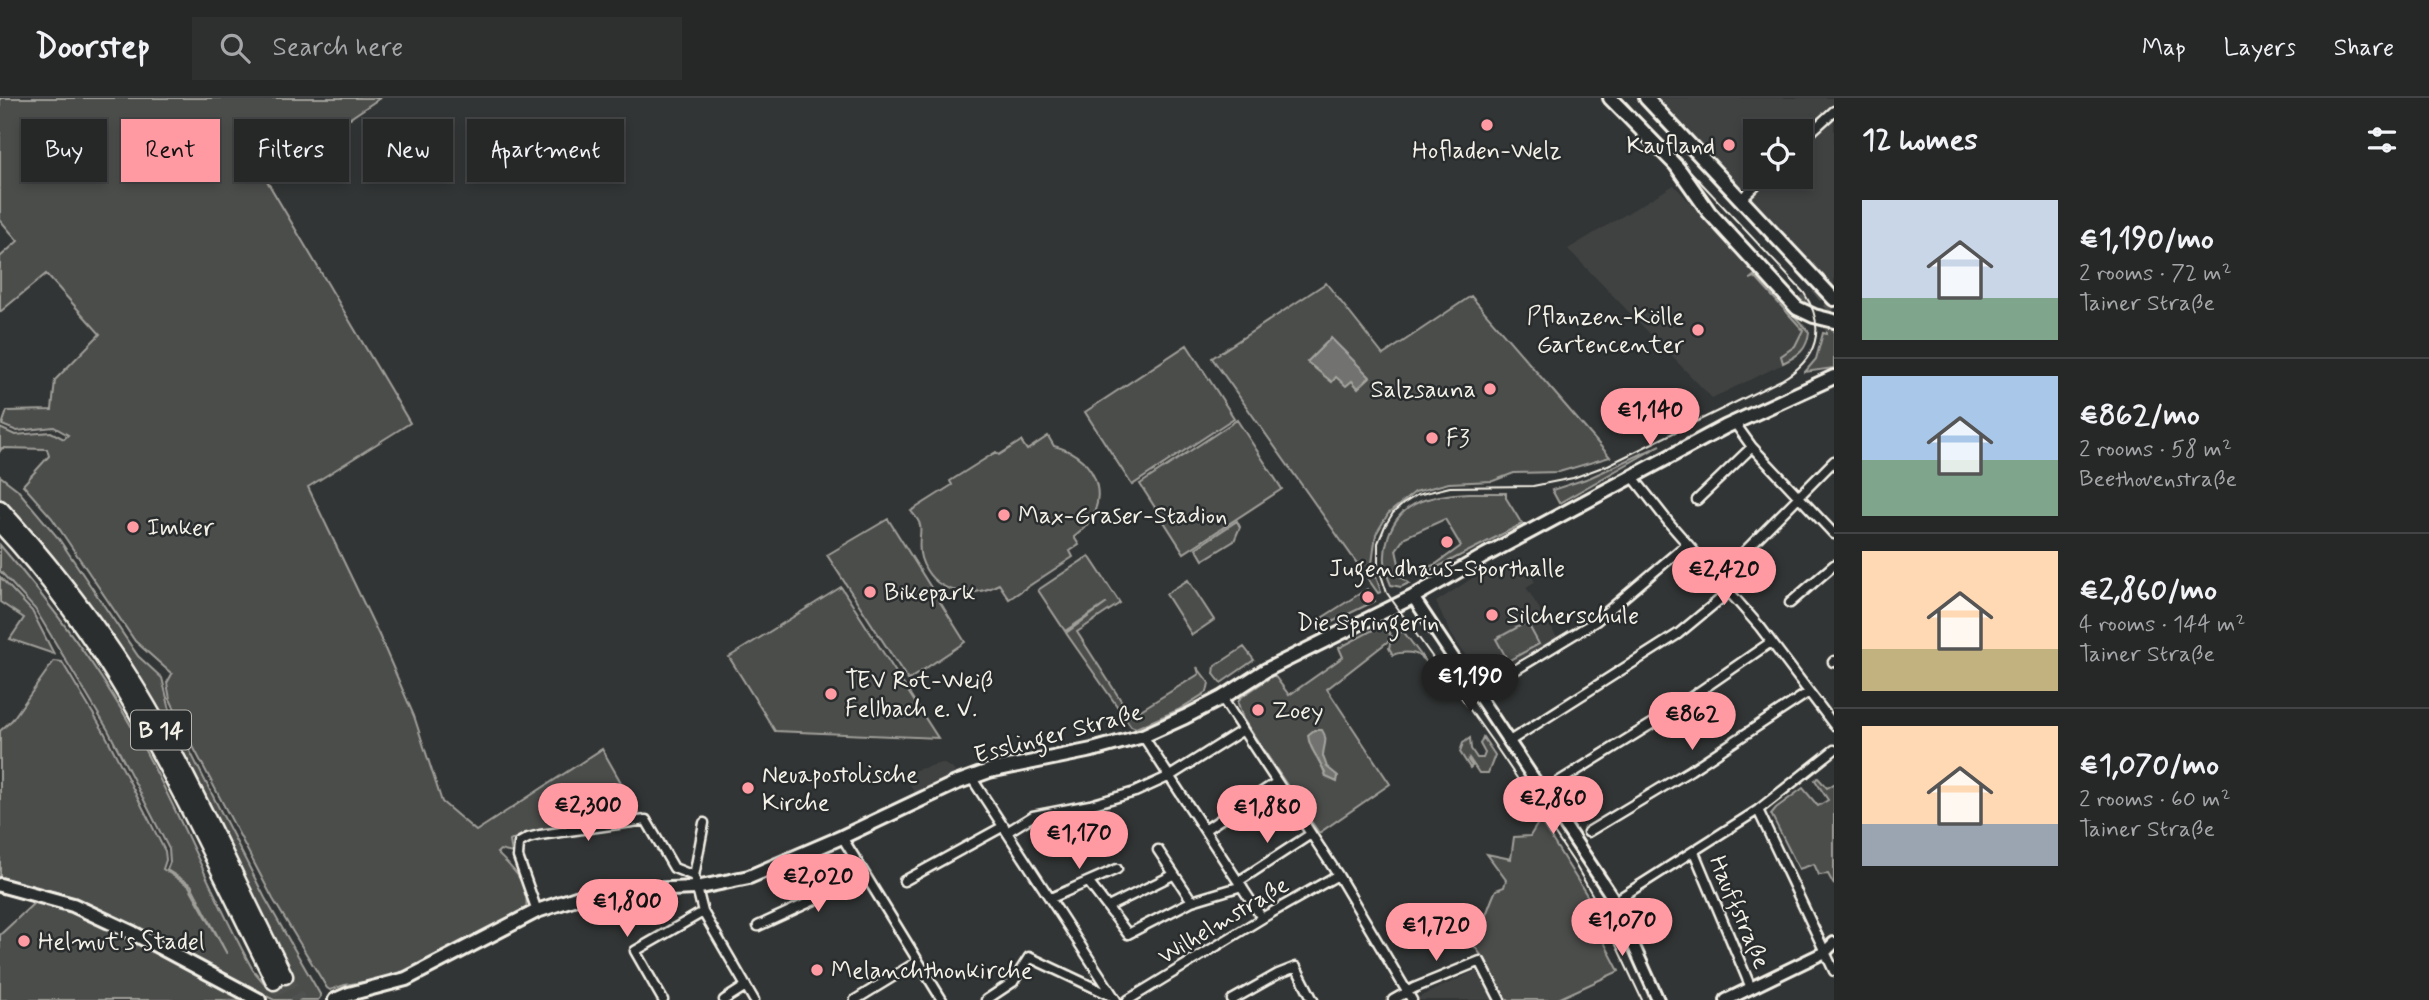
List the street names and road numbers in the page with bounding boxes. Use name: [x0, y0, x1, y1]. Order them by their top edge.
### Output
street label: Esslinger Straße: [971, 697, 1147, 775]
road number: B 14: [131, 710, 191, 750]
street label: Hauffstraße: [1701, 851, 1776, 974]
street label: Wilhelmstraße: [1153, 870, 1295, 973]

